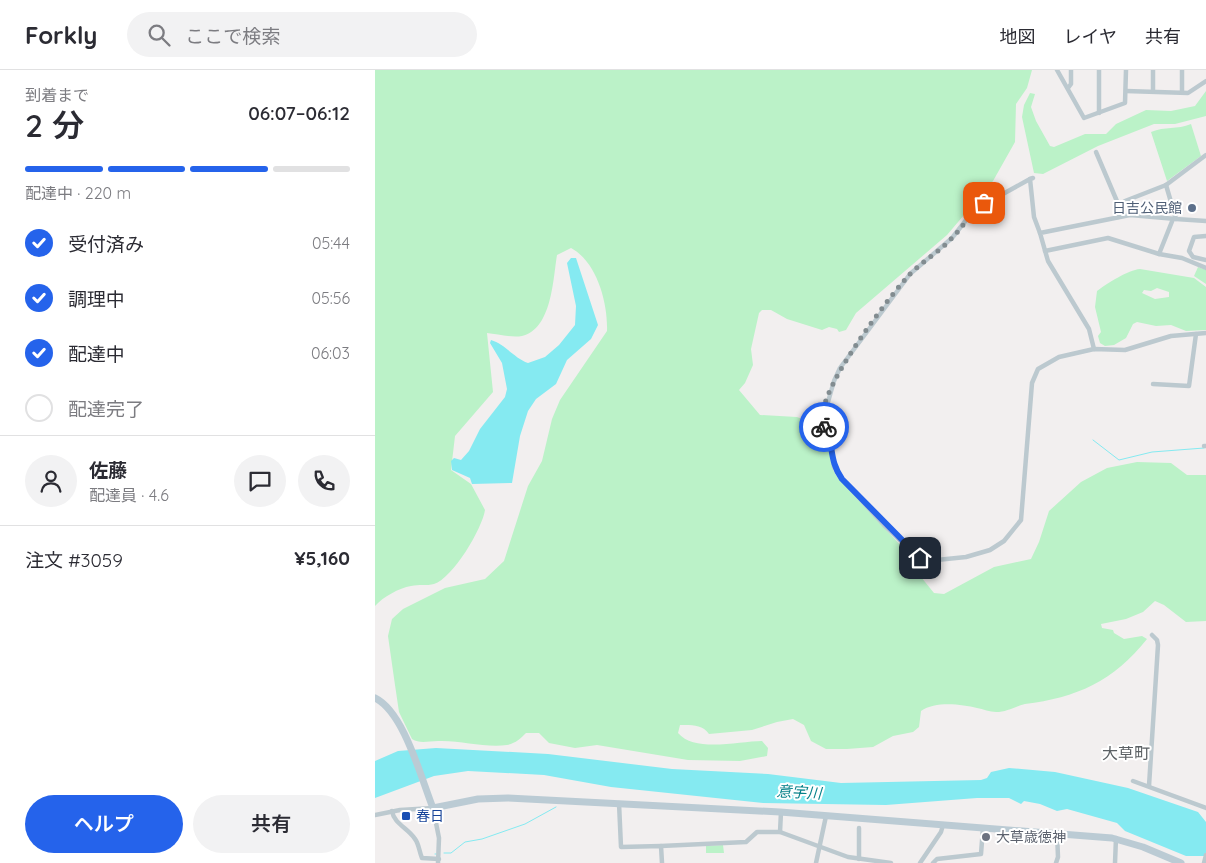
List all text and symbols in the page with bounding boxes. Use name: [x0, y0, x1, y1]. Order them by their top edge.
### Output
search box: [127, 12, 477, 57]
text: Forkly: [25, 20, 97, 50]
icon: search: [145, 21, 173, 49]
text: ここで検索: [185, 24, 280, 48]
text: 地図: [1000, 25, 1036, 48]
text: レイヤ: [1064, 25, 1117, 48]
text: 共有: [1145, 25, 1181, 48]
text: 到着まで: [25, 85, 89, 105]
text: 06:07–06:12: [248, 101, 350, 125]
text: 2 分: [25, 105, 84, 145]
pin: [963, 182, 1005, 224]
text: 配達中 · 220 m: [25, 183, 131, 203]
icon: bag: [970, 189, 998, 217]
place label: 日吉公民館: [1112, 199, 1182, 217]
marker: 日吉公民館: [1186, 202, 1198, 214]
icon: check: [25, 229, 53, 257]
text: 受付済み: [68, 232, 144, 256]
text: 05:44: [312, 233, 350, 253]
icon: check: [25, 284, 53, 312]
text: 調理中: [68, 287, 125, 311]
text: 05:56: [311, 288, 350, 308]
icon: check: [25, 339, 53, 367]
text: 配達中: [68, 342, 125, 366]
text: 06:03: [311, 343, 350, 363]
text: 配達完了: [68, 397, 144, 421]
courier: [799, 402, 849, 452]
icon: bike: [810, 413, 838, 441]
button: person: [25, 455, 77, 507]
button: chat: [234, 455, 286, 507]
button: phone: [298, 455, 350, 507]
text: 佐藤: [89, 458, 127, 482]
text: 配達員 · 4.6: [89, 485, 169, 505]
pin: [899, 537, 941, 579]
icon: home: [906, 544, 934, 572]
text: ¥5,160: [294, 546, 350, 570]
text: 注文 #3059: [25, 548, 123, 572]
district label: 大草町: [1102, 743, 1150, 763]
water label: 意宇川: [776, 781, 824, 803]
button: ヘルプ: [25, 795, 183, 853]
button: 共有: [193, 795, 350, 853]
place label: 春日: [416, 807, 444, 825]
marker: 春日: [400, 810, 412, 822]
place label: 大草歳徳神: [996, 828, 1066, 846]
marker: 大草歳徳神: [980, 831, 992, 843]

